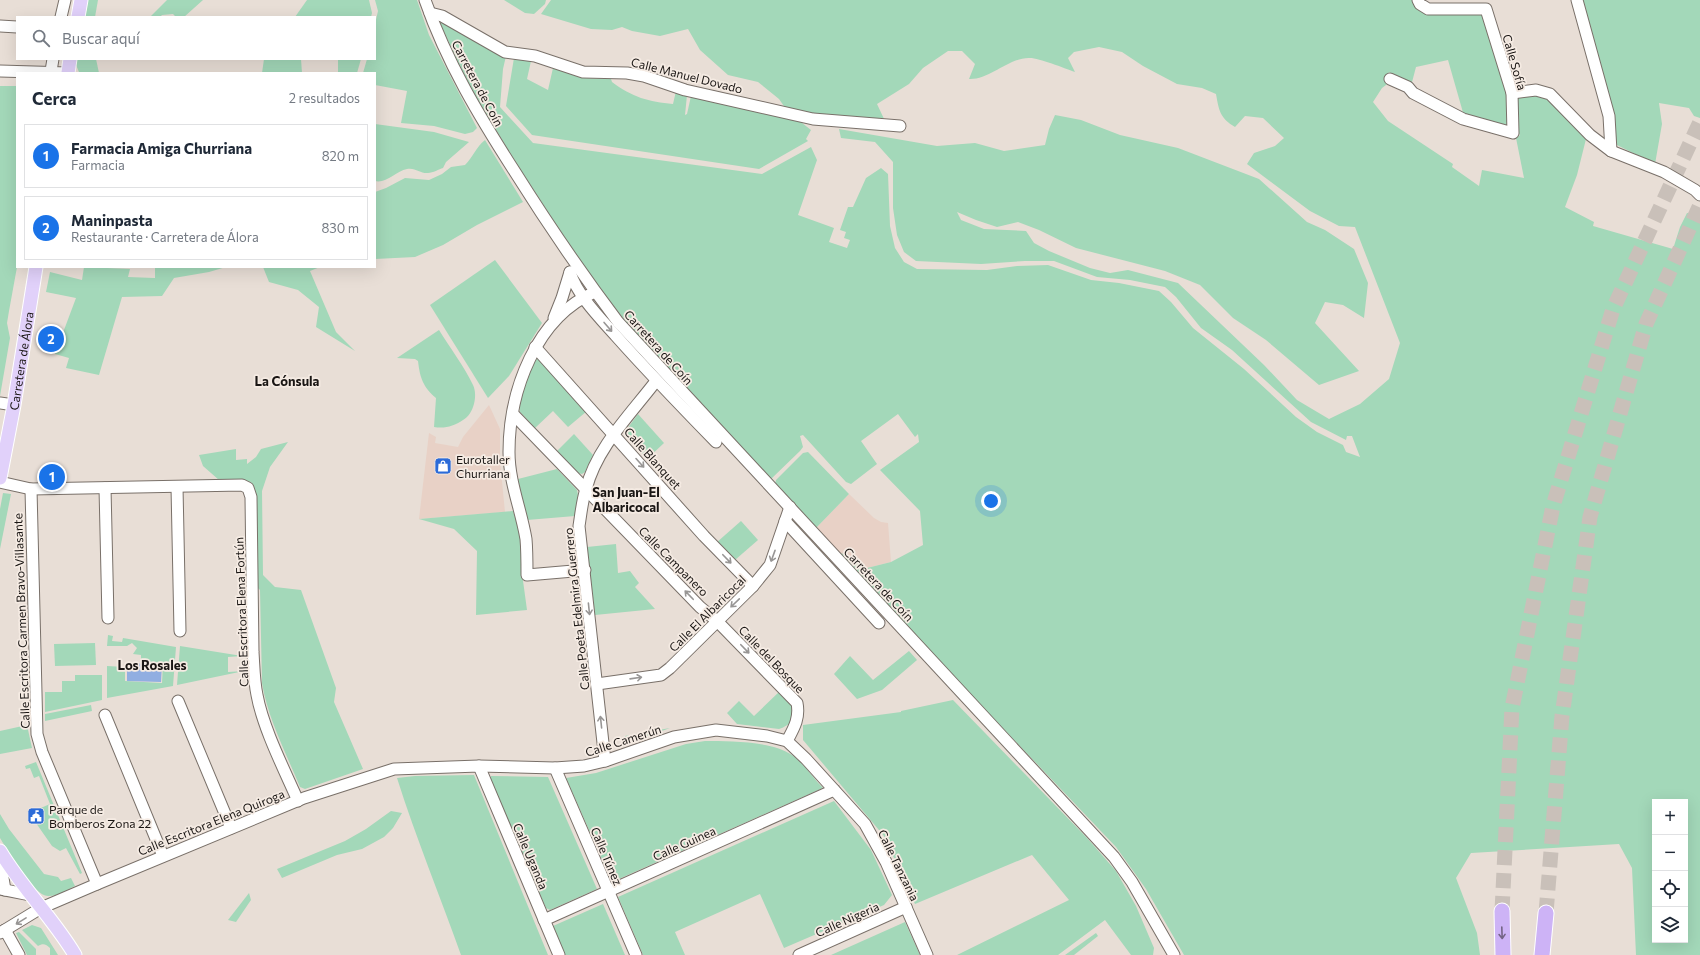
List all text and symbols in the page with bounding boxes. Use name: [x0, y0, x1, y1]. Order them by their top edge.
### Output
search box: [16, 16, 376, 60]
icon: search: [30, 27, 52, 49]
text: Buscar aquí: [62, 29, 140, 47]
street label: Calle Sofía: [1500, 32, 1530, 92]
street label: Carretera de Coín: [449, 38, 507, 128]
street label: Calle Manuel Dovado: [630, 54, 744, 96]
text: Cerca: [32, 88, 77, 109]
text: 2 resultados: [289, 90, 360, 106]
text: Farmacia Amiga Churriana: [71, 139, 252, 157]
text: 1: [43, 148, 49, 164]
text: 820 m: [322, 148, 359, 164]
text: Farmacia: [71, 157, 125, 173]
text: Maninpasta: [71, 211, 153, 229]
text: 2: [42, 220, 50, 236]
text: 830 m: [321, 220, 359, 236]
text: Restaurante · Carretera de Álora: [71, 229, 259, 245]
street label: Carretera de Coín: [622, 307, 696, 387]
street label: Carretera de Álora: [6, 311, 36, 411]
one-way arrow: [604, 322, 613, 332]
pin: 2: [38, 324, 64, 354]
district label: La Cónsula: [255, 373, 320, 389]
street label: Calle Blanquet: [622, 424, 684, 492]
place label: Eurotaller Churriana: [456, 452, 510, 480]
shop icon: Eurotaller Churriana: [433, 456, 453, 476]
one-way arrow: [635, 458, 644, 468]
pin: 1: [39, 462, 65, 492]
district label: San Juan-El Albaricocal: [592, 484, 660, 515]
your location: [981, 491, 1001, 511]
street label: Calle Escritora Carmen Bravo-Villasante: [10, 513, 32, 729]
street label: Calle Campanero: [636, 523, 712, 599]
street label: Calle Poeta Edelmira Guerrero: [561, 527, 591, 691]
street label: Calle Escritora Elena Fortún: [231, 537, 251, 687]
street label: Carretera de Coín: [841, 544, 917, 624]
one-way arrow: [769, 549, 777, 561]
one-way arrow: [723, 554, 732, 564]
street label: Calle El Albaricocal: [666, 572, 748, 654]
one-way arrow: [684, 590, 693, 600]
one-way arrow: [730, 598, 740, 608]
one-way arrow: [585, 602, 593, 615]
street label: Calle del Bosque: [736, 622, 808, 696]
one-way arrow: [740, 644, 749, 654]
district label: Los Rosales: [117, 657, 187, 673]
one-way arrow: [629, 674, 642, 682]
one-way arrow: [598, 716, 605, 729]
street label: Calle Camerún: [583, 721, 663, 759]
street label: Calle Escritora Elena Quiroga: [136, 786, 286, 858]
map controls: [1652, 799, 1688, 943]
button: +: [1652, 799, 1688, 835]
place label: Parque de Bomberos Zona 22: [49, 802, 152, 830]
public building icon: Parque de Bomberos Zona 22: [26, 806, 46, 826]
street label: Calle Uganda: [511, 821, 551, 891]
street label: Calle Guinea: [650, 823, 718, 863]
street label: Calle Túnez: [588, 825, 626, 887]
street label: Calle Tanzania: [876, 827, 922, 903]
button: −: [1652, 835, 1688, 871]
button: locate: [1652, 871, 1688, 907]
street label: Calle Nigeria: [813, 899, 881, 939]
button: layers: [1652, 907, 1688, 943]
one-way arrow: [15, 917, 27, 925]
one-way arrow: [1498, 926, 1506, 939]

